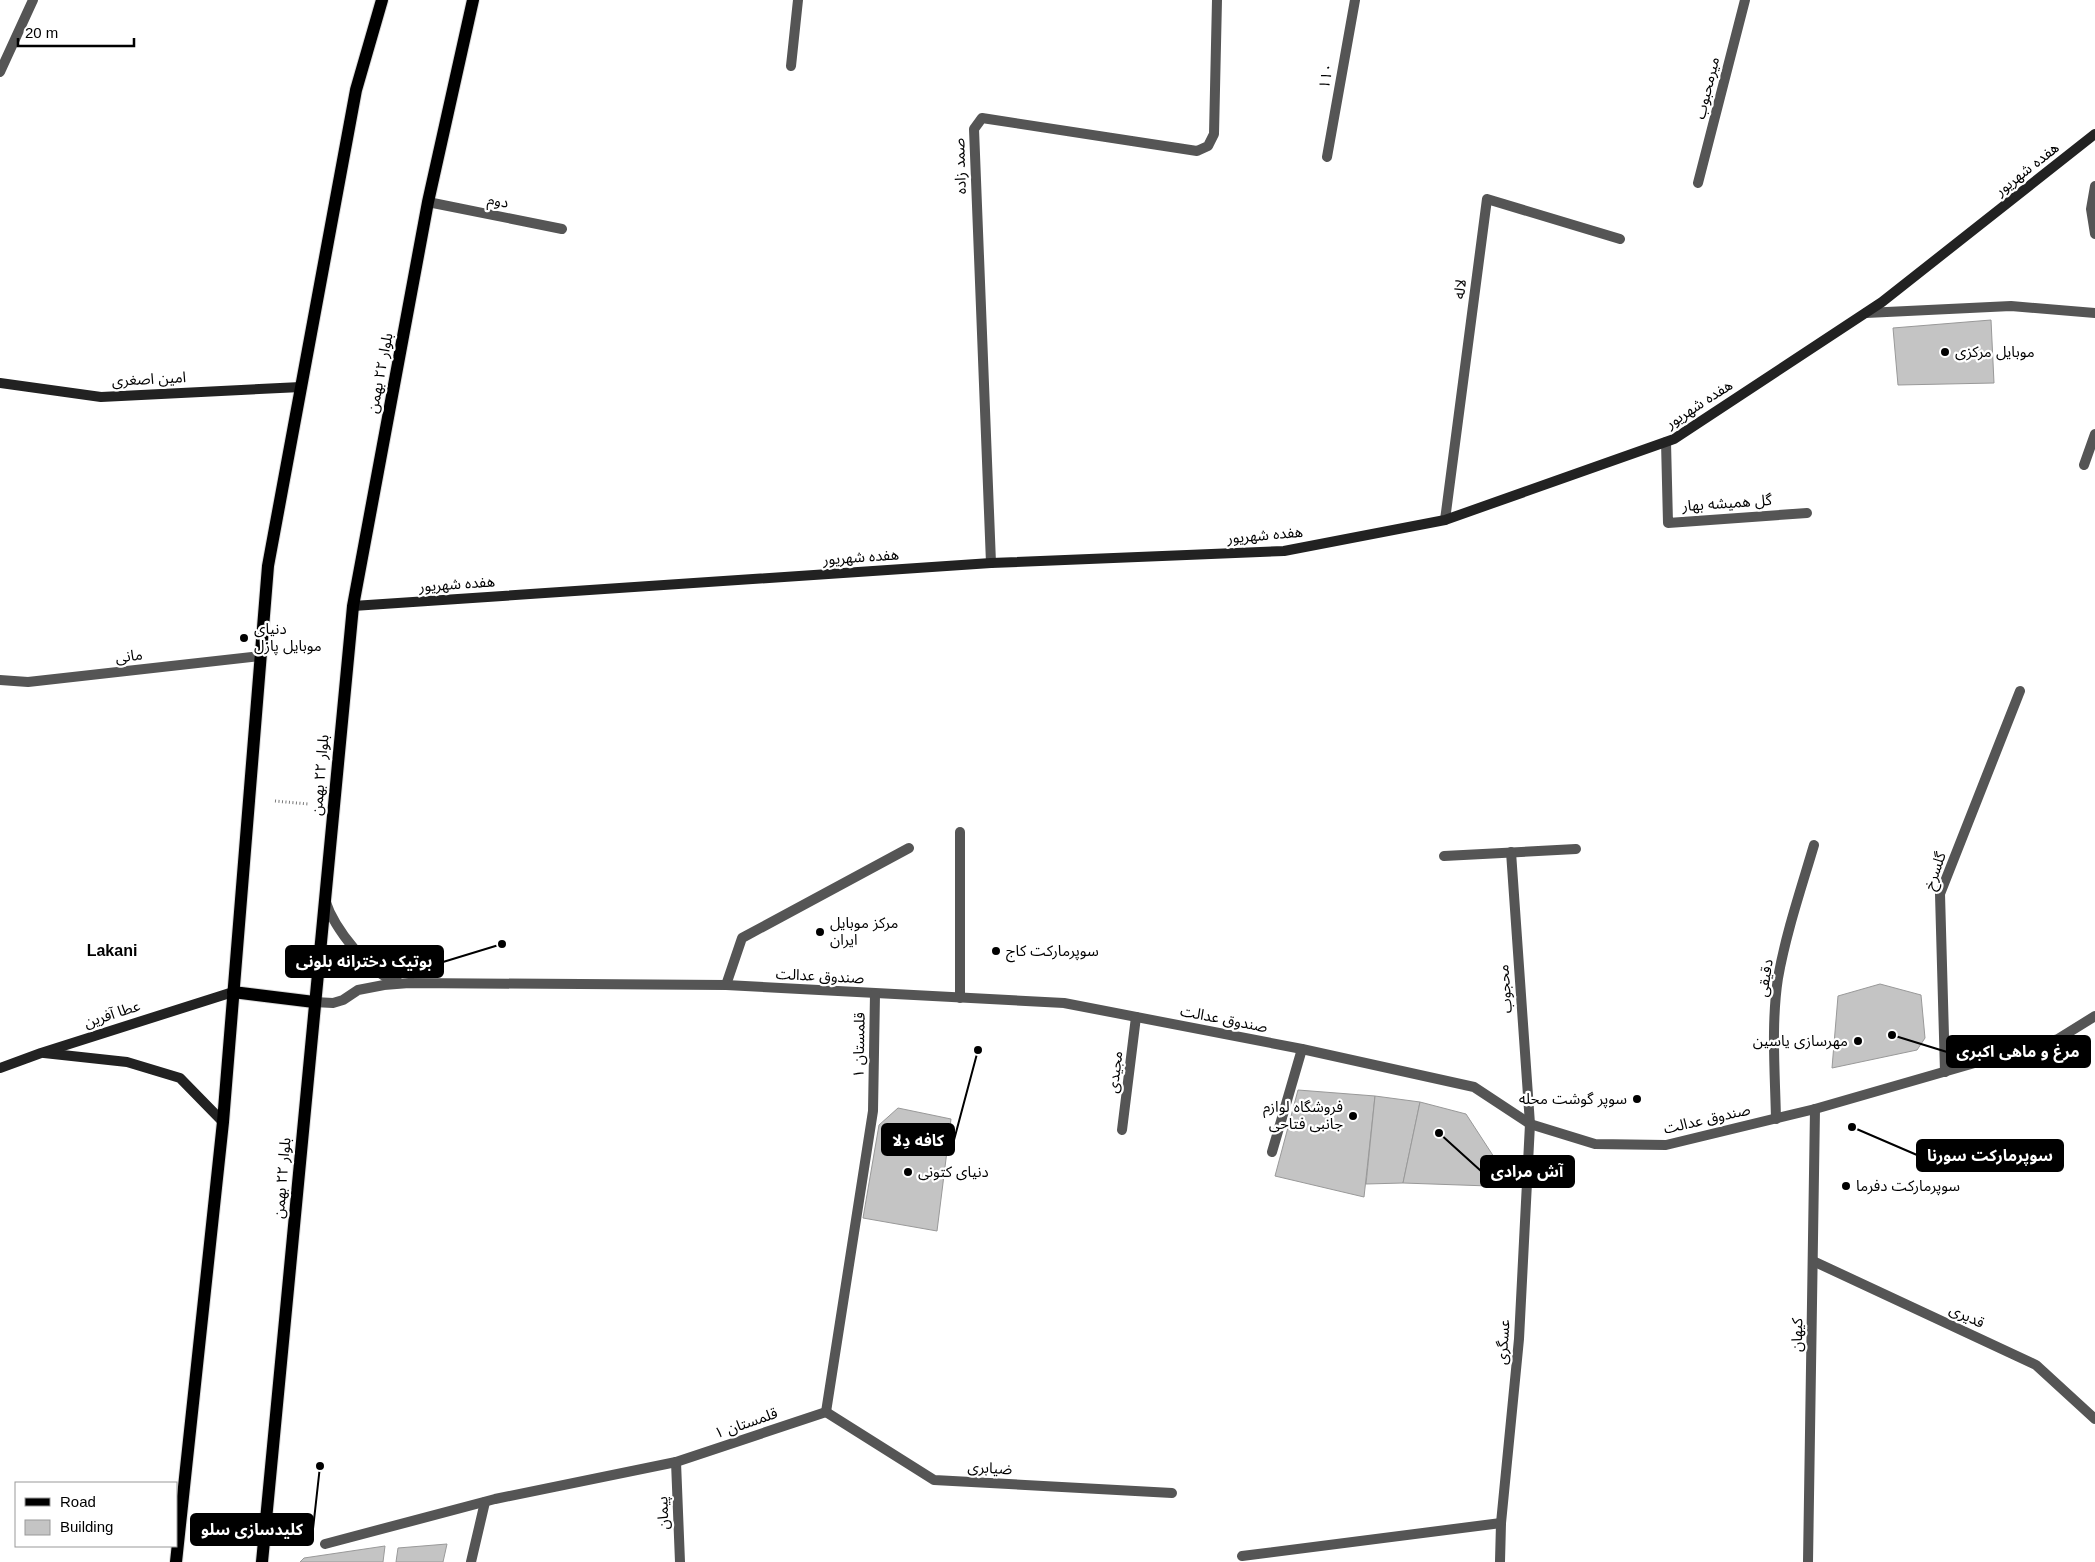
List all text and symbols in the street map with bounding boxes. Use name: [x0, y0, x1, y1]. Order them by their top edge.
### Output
scale bar: [18, 15, 134, 47]
text: 20 m: [25, 24, 58, 41]
street label: میرمحبوب: [1691, 55, 1723, 121]
street label: ۱۱۰: [1315, 62, 1336, 90]
street label: صمد زاده: [950, 138, 970, 194]
street label: هفده شهریور: [1991, 138, 2063, 200]
street label: دوم: [486, 190, 510, 214]
street label: لاله: [1450, 278, 1469, 300]
street label: بلوار ۲۲ بهمن: [363, 331, 397, 415]
place label: موبایل مرکزی: [1955, 343, 2035, 361]
marker: موبایل مرکزی: [1939, 346, 1951, 358]
street label: امین اصغری: [111, 368, 187, 390]
street label: هفده شهریور: [1661, 376, 1736, 433]
street label: گل همیشه بهار: [1681, 491, 1773, 515]
street label: هفده شهریور: [1225, 523, 1304, 547]
street label: هفده شهریور: [821, 545, 900, 569]
street label: هفده شهریور: [417, 572, 496, 596]
place label: دنیای موبایل پازل: [254, 620, 322, 656]
marker: دنیای موبایل پازل: [238, 632, 250, 644]
street label: مانی: [114, 646, 144, 666]
street label: بلوار ۲۲ بهمن: [307, 734, 333, 816]
street label: گلسرخ: [1920, 849, 1953, 893]
place label: مرکز موبایل ایران: [830, 914, 898, 949]
marker: مرکز موبایل ایران: [814, 926, 826, 938]
district label: Lakani: [87, 942, 137, 959]
place label: سوپرمارکت کاج: [1006, 942, 1099, 963]
marker: سوپرمارکت کاج: [990, 945, 1002, 957]
callout: بوتیک دخترانه بلونی: [286, 946, 443, 977]
text: بوتیک دخترانه بلونی: [296, 953, 432, 971]
street label: دقیقی: [1753, 958, 1777, 998]
street label: محجوب: [1494, 964, 1516, 1014]
street label: صندوق عدالت: [775, 965, 865, 987]
street label: عطا آفرین: [82, 996, 143, 1032]
street label: صندوق عدالت: [1179, 1002, 1269, 1036]
street label: قلمستان ۱: [849, 1012, 869, 1078]
place label: مهرسازی یاسین: [1753, 1032, 1848, 1050]
marker: مهرسازی یاسین: [1852, 1035, 1864, 1047]
callout: مرغ و ماهی اکبری: [1947, 1036, 2090, 1067]
text: مرغ و ماهی اکبری: [1956, 1043, 2080, 1063]
street label: مجیدی: [1103, 1050, 1127, 1094]
place label: سوپر گوشت محله: [1519, 1090, 1627, 1109]
marker: سوپر گوشت محله: [1631, 1093, 1643, 1105]
place label: فروشگاه لوازم جانبی فتاحی: [1263, 1098, 1343, 1133]
street label: صندوق عدالت: [1662, 1100, 1752, 1138]
marker: فروشگاه لوازم جانبی فتاحی: [1347, 1110, 1359, 1122]
callout: کافه دِلا: [882, 1124, 954, 1155]
text: کافه دِلا: [892, 1132, 945, 1149]
street label: بلوار ۲۲ بهمن: [269, 1137, 295, 1219]
callout: سوپرمارکت سورنا: [1917, 1140, 2063, 1171]
text: سوپرمارکت سورنا: [1927, 1147, 2053, 1166]
callout: آش مرادی: [1481, 1156, 1574, 1187]
text: آش مرادی: [1491, 1162, 1564, 1181]
place label: دنیای کتونی: [918, 1163, 989, 1181]
marker: دنیای کتونی: [902, 1166, 914, 1178]
place label: سوپرمارکت دفرما: [1856, 1177, 1960, 1196]
marker: سوپرمارکت دفرما: [1840, 1180, 1852, 1192]
street label: قدیری: [1947, 1300, 1988, 1332]
street label: کیهان: [1788, 1317, 1806, 1352]
street label: عسگری: [1492, 1318, 1514, 1365]
street label: قلمستان ۱: [712, 1404, 780, 1442]
street label: ضیابری: [967, 1458, 1013, 1478]
legend: [15, 1482, 178, 1547]
text: Road: [60, 1493, 96, 1510]
street label: پیمان: [653, 1496, 674, 1530]
callout: کلیدسازی سلو: [191, 1514, 313, 1545]
text: Building: [60, 1518, 113, 1535]
text: کلیدسازی سلو: [201, 1521, 304, 1539]

